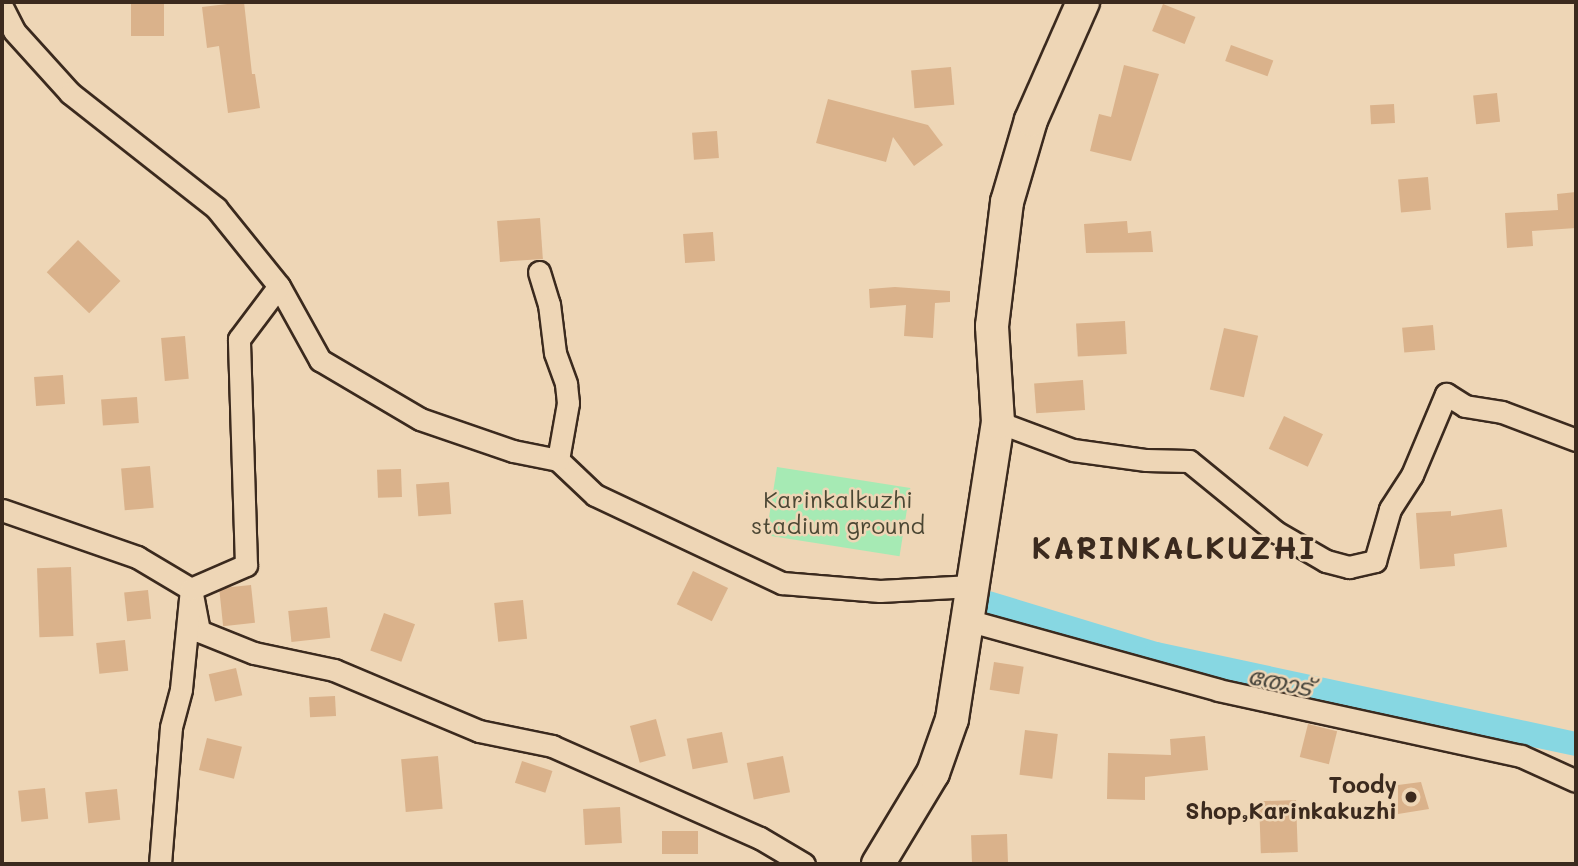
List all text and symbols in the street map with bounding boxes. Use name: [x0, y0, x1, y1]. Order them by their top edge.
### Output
park label: Karinkalkuzhi stadium ground: [751, 485, 925, 539]
district label: KARINKALKUZHI: [1033, 529, 1315, 565]
water label: തോട്: [1246, 660, 1314, 702]
place label: Toody Shop,Karinkakuzhi: [1185, 770, 1397, 824]
marker: Toody Shop,Karinkakuzhi: [1403, 789, 1419, 805]

